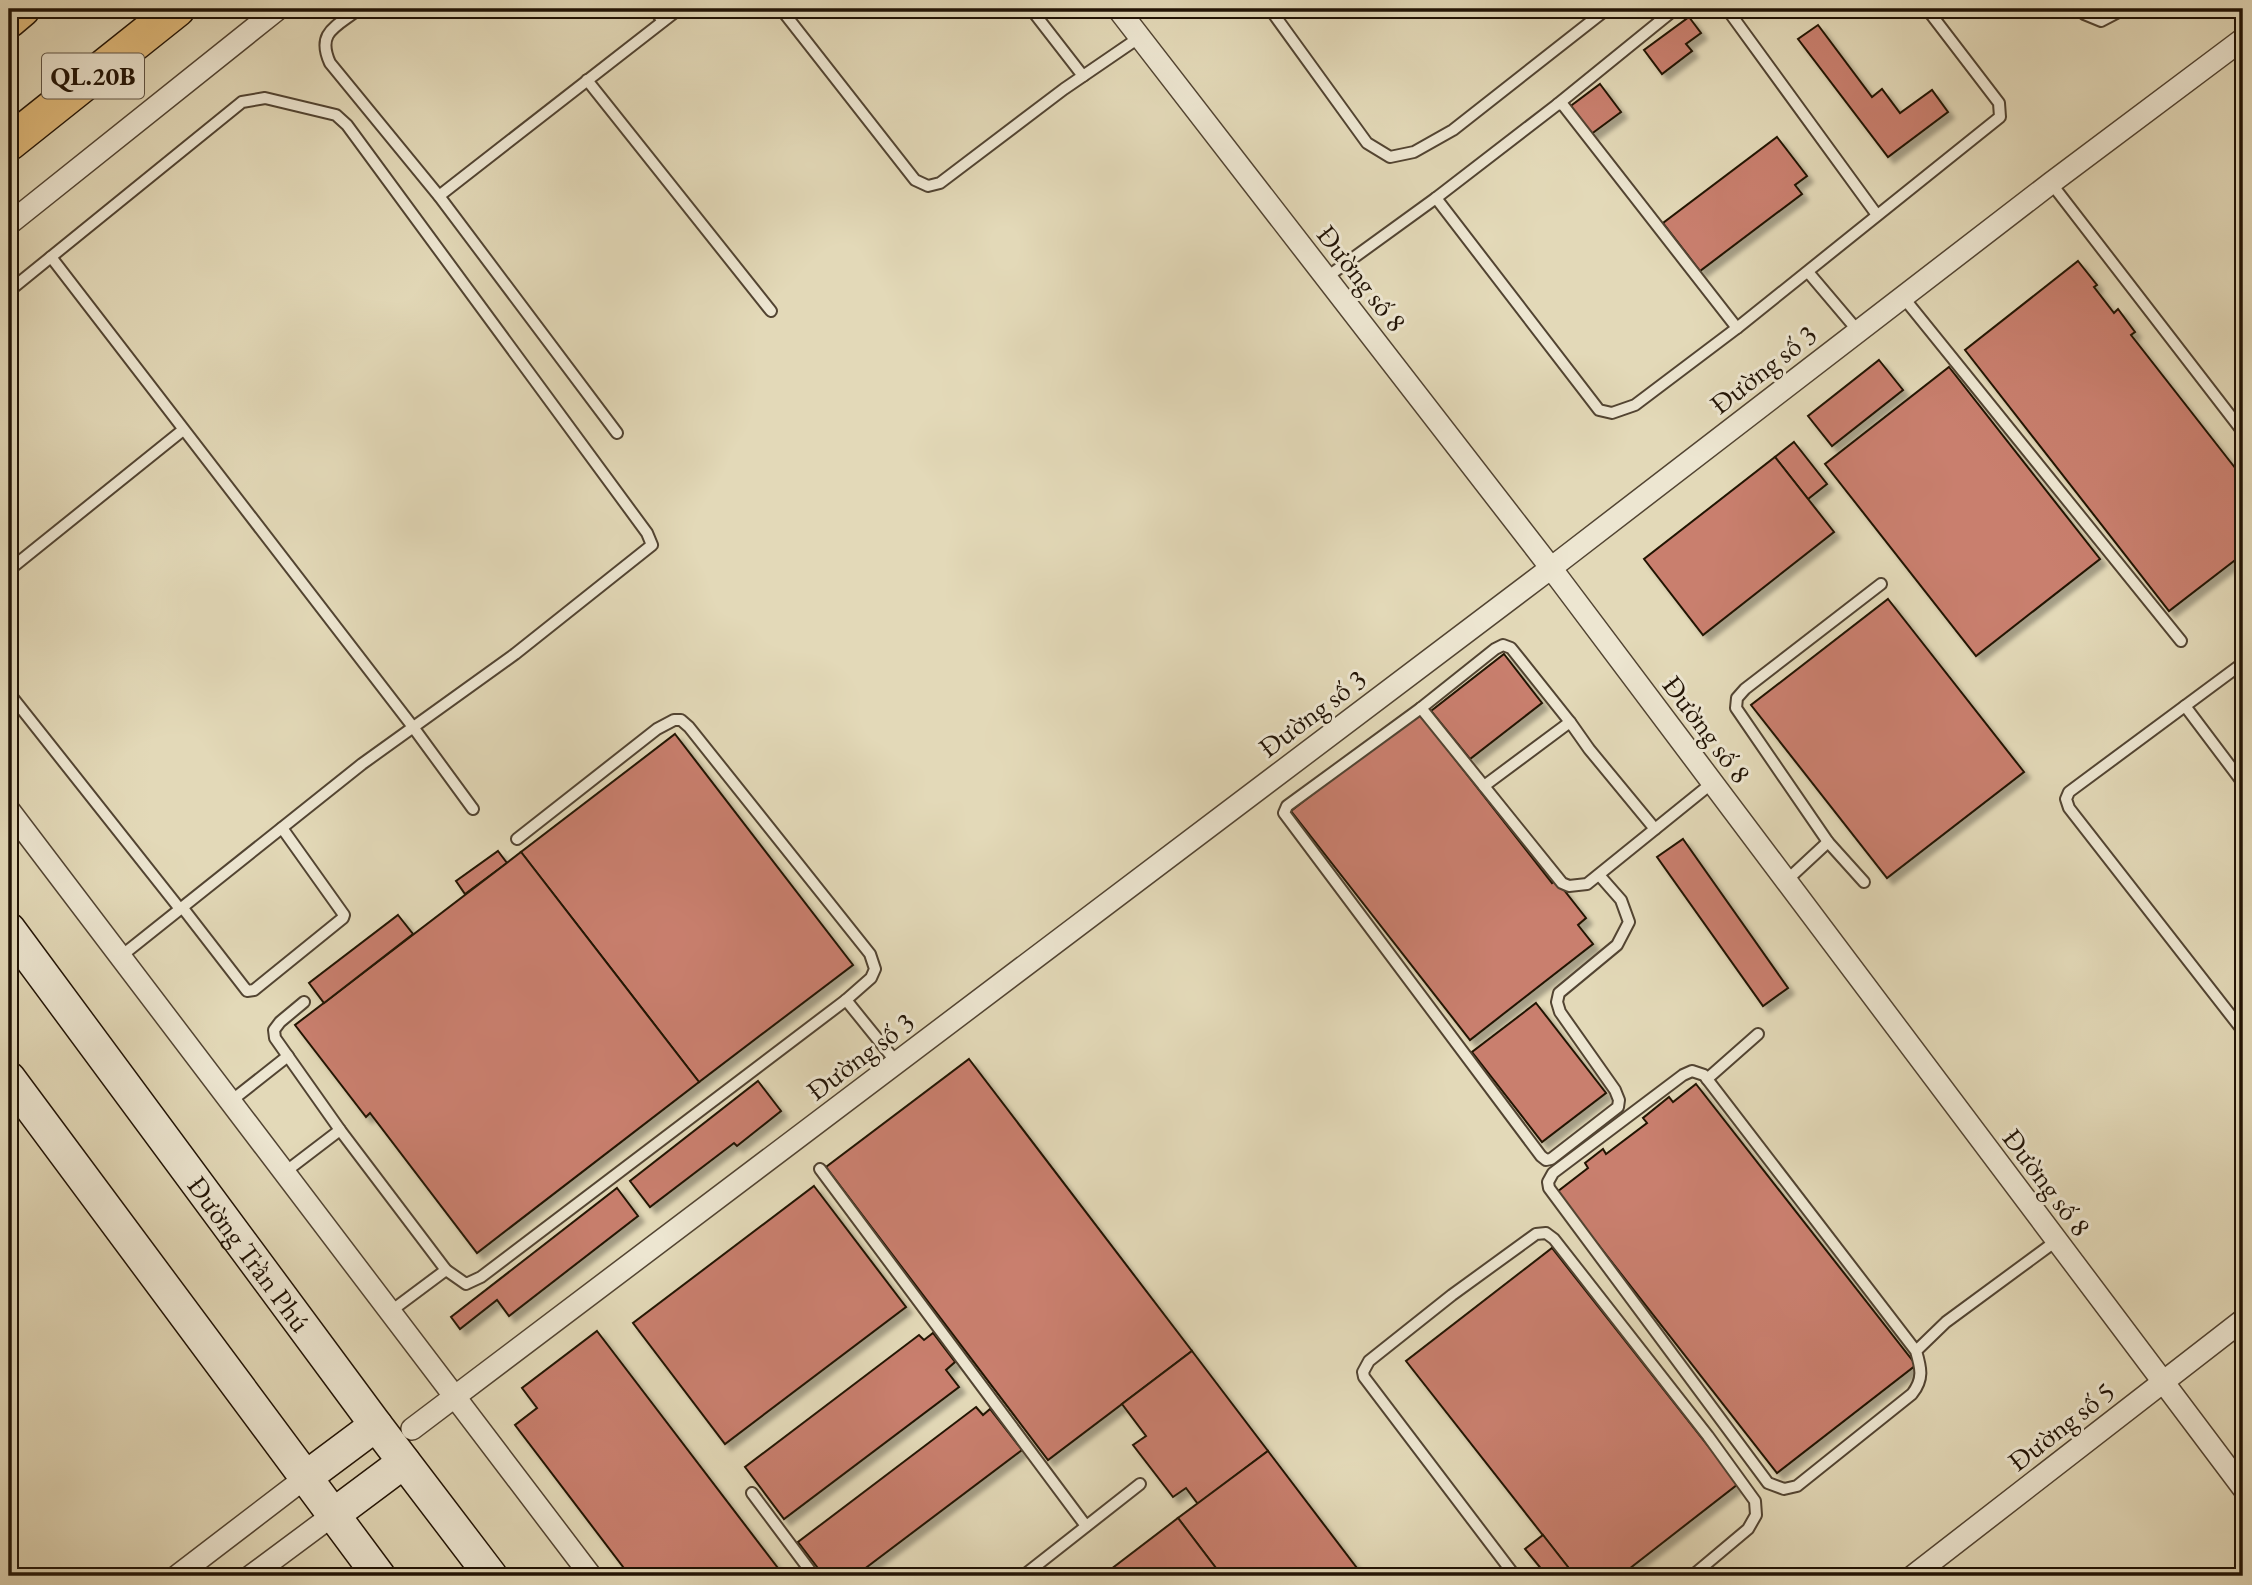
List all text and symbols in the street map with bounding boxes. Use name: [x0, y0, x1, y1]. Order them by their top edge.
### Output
road number: QL.20B: [42, 54, 144, 99]
street label: Đường số 8: [1309, 217, 1415, 339]
street label: Đường số 3: [1702, 316, 1824, 422]
street label: Đường số 3: [1251, 661, 1373, 765]
street label: Đường số 8: [1655, 668, 1759, 790]
street label: Đường số 3: [799, 1004, 921, 1108]
street label: Đường số 8: [1995, 1121, 2099, 1243]
street label: Đường Trần Phú: [180, 1169, 319, 1339]
street label: Đường số 5: [2000, 1373, 2122, 1479]

